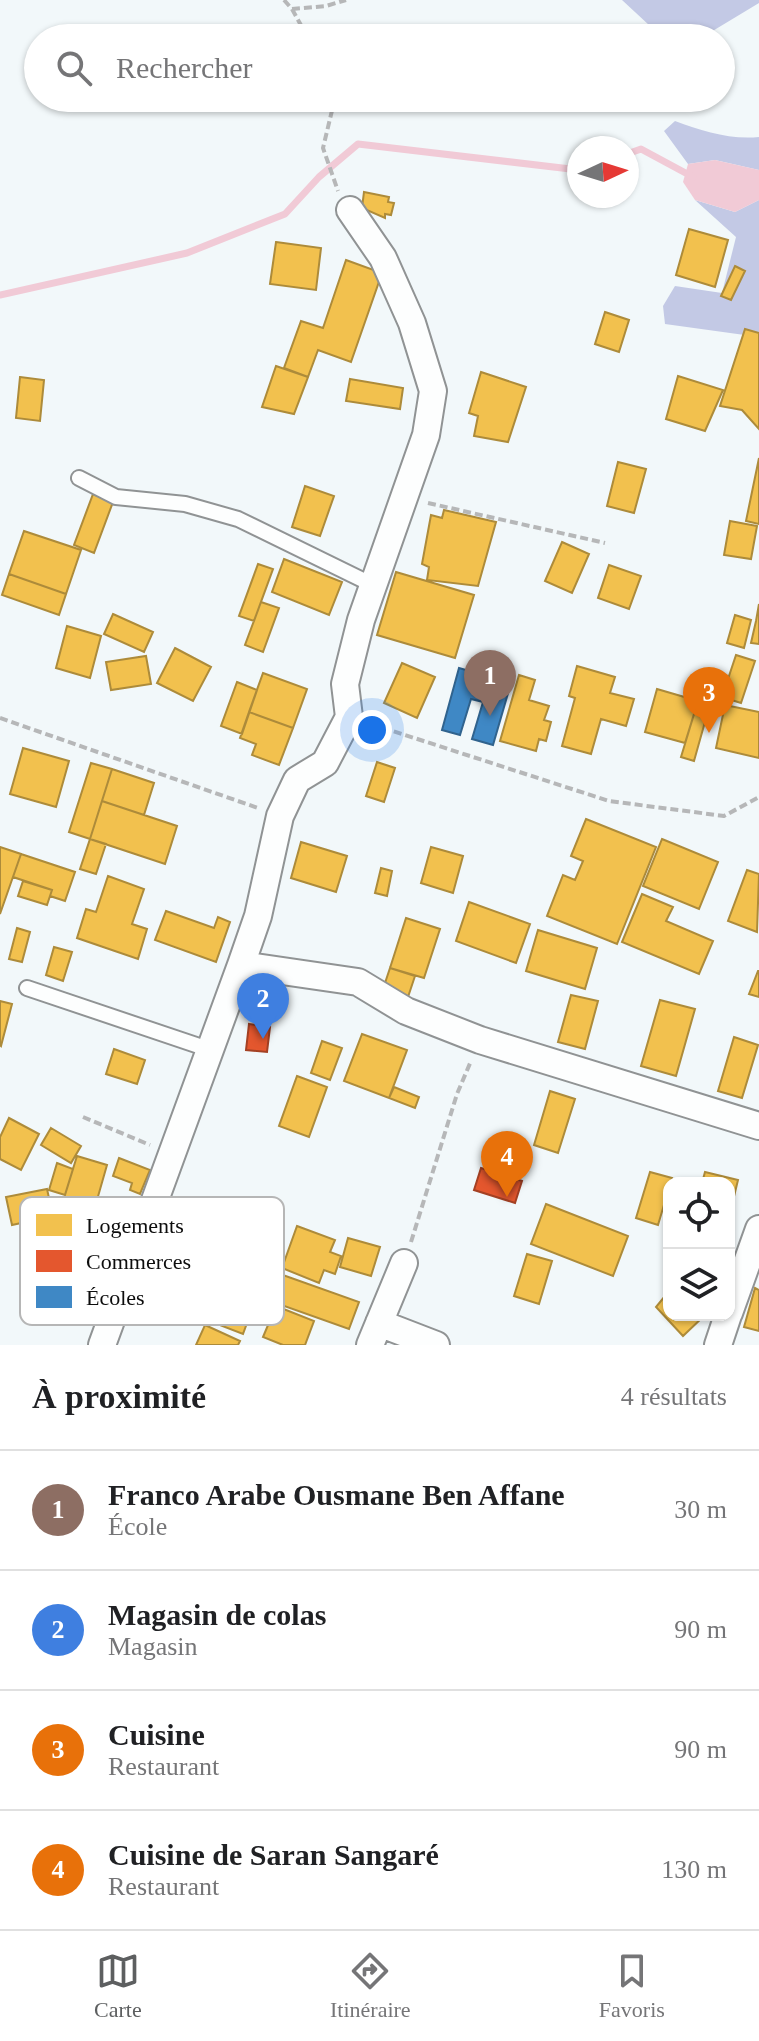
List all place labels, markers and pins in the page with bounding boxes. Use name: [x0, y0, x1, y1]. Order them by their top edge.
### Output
pin: 1: [464, 650, 516, 716]
pin: 3: [683, 667, 735, 733]
pin: 2: [237, 973, 289, 1039]
pin: 4: [481, 1131, 533, 1197]

